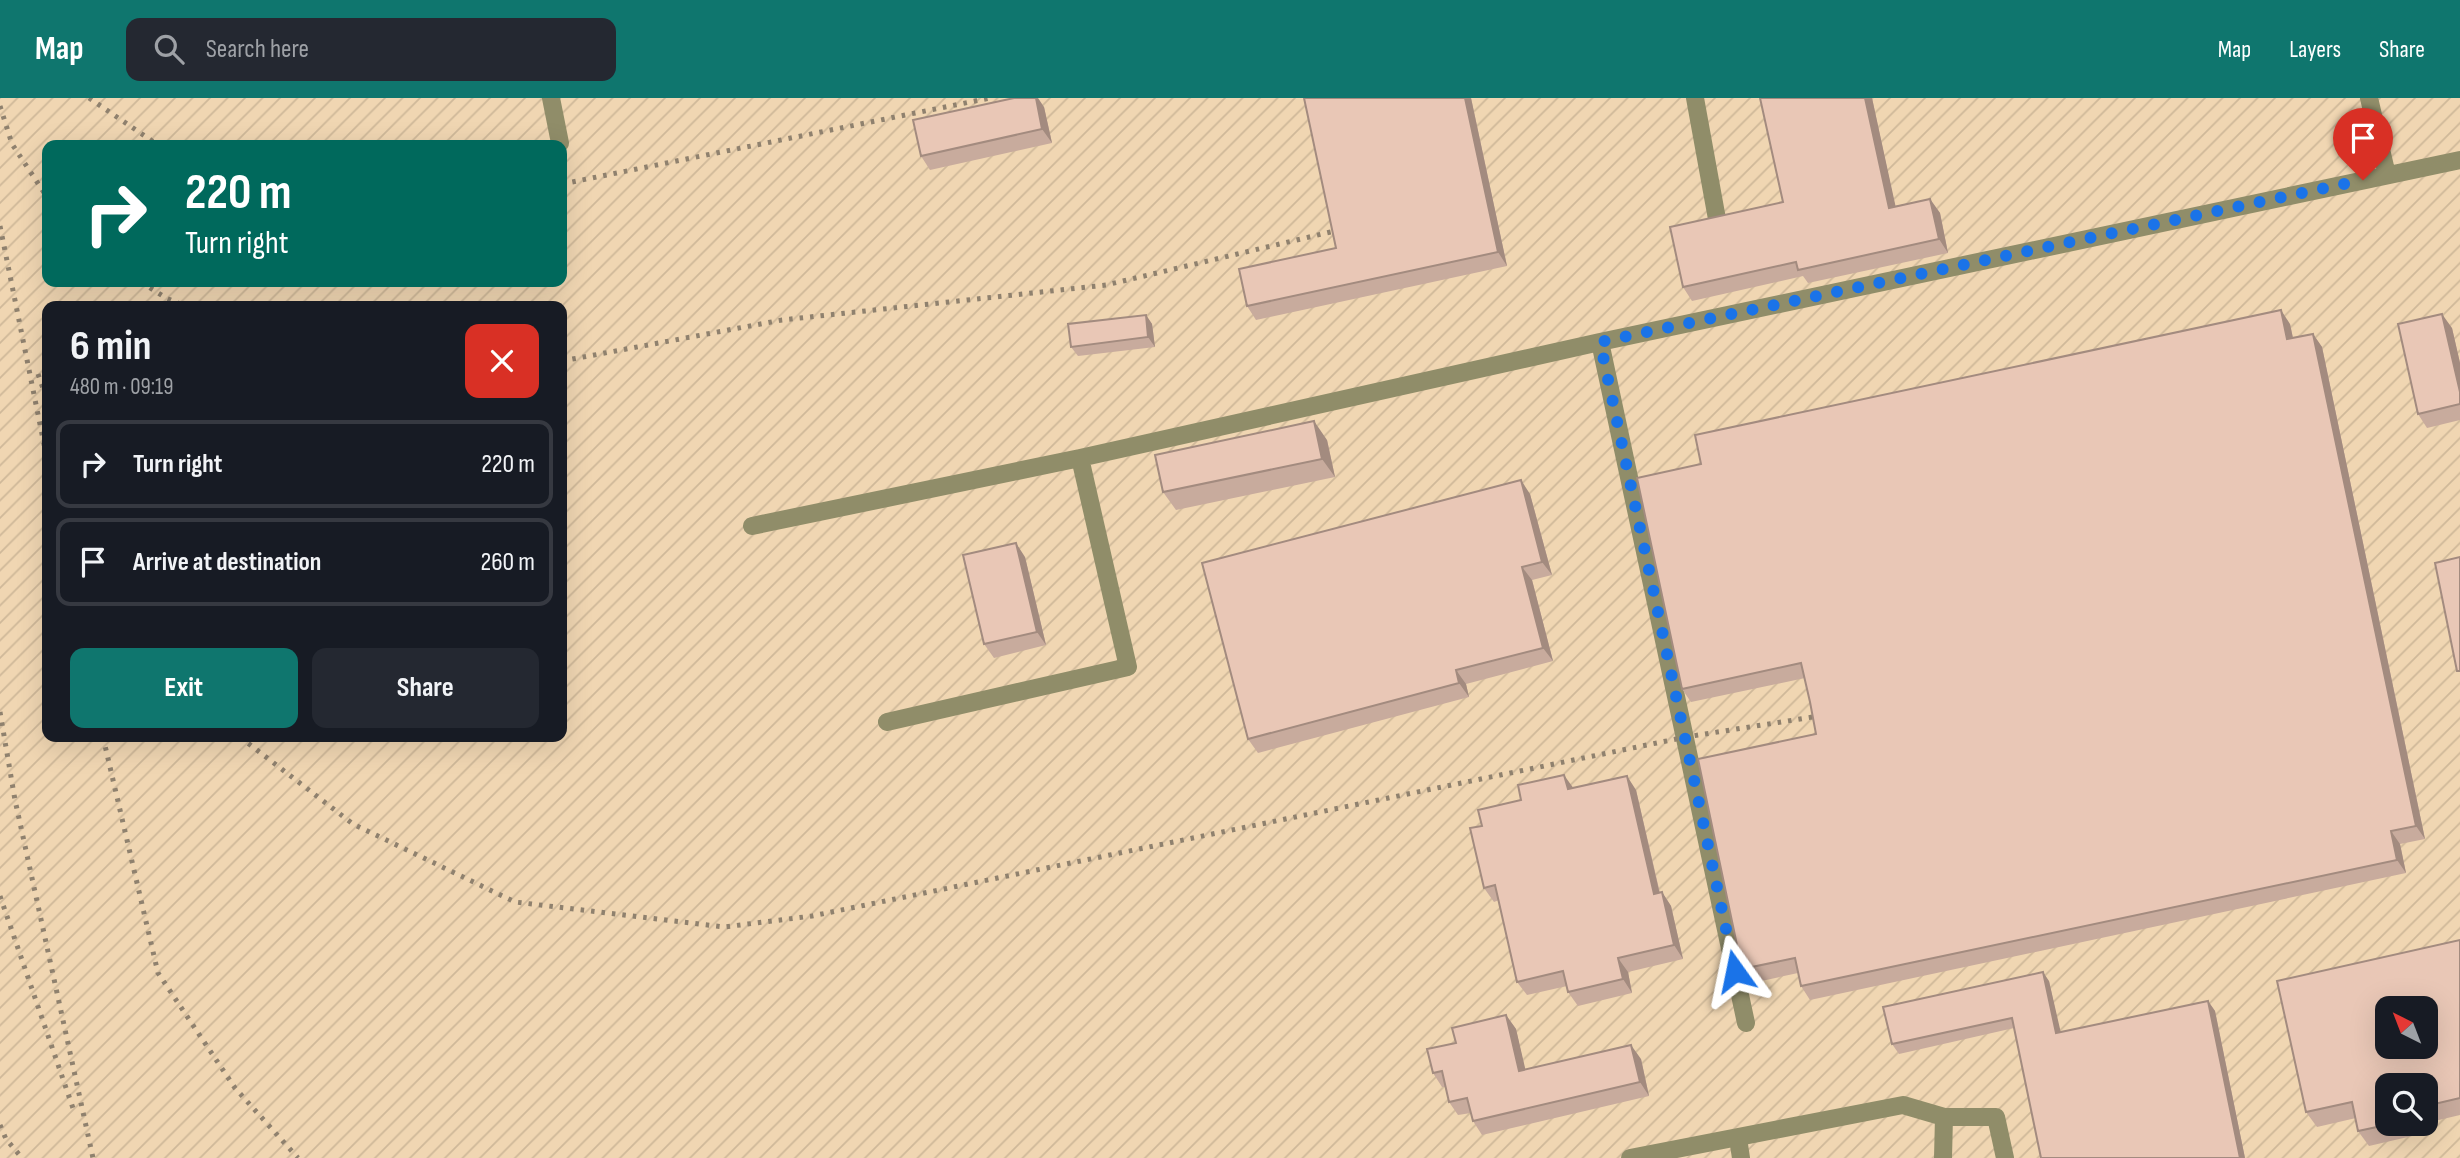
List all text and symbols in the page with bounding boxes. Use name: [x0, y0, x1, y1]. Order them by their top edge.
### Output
search box: [126, 18, 616, 81]
text: Map: [35, 29, 84, 69]
icon: search: [150, 30, 188, 68]
text: Search here: [206, 34, 309, 65]
text: Map: [2218, 35, 2251, 64]
text: Layers: [2289, 35, 2341, 64]
text: Share: [2379, 35, 2425, 64]
pin: [2333, 108, 2393, 180]
icon: arrive: [2344, 119, 2382, 157]
text: 220 m: [185, 164, 291, 223]
icon: right: [70, 168, 161, 259]
text: Turn right: [185, 224, 289, 263]
text: 6 min: [70, 321, 151, 372]
button: close: [465, 324, 539, 398]
text: 480 m · 09:19: [70, 373, 173, 401]
icon: right: [74, 445, 112, 483]
text: Turn right: [133, 449, 222, 480]
text: 220 m: [481, 449, 535, 480]
icon: arrive: [74, 543, 112, 581]
text: Arrive at destination: [133, 547, 321, 578]
text: 260 m: [480, 547, 535, 578]
button: Exit: [70, 648, 298, 728]
button: Share: [312, 648, 539, 728]
position arrow: [1698, 934, 1772, 1008]
north arrow: [2375, 996, 2438, 1059]
map controls: [2375, 996, 2438, 1136]
button: search: [2375, 1073, 2438, 1136]

